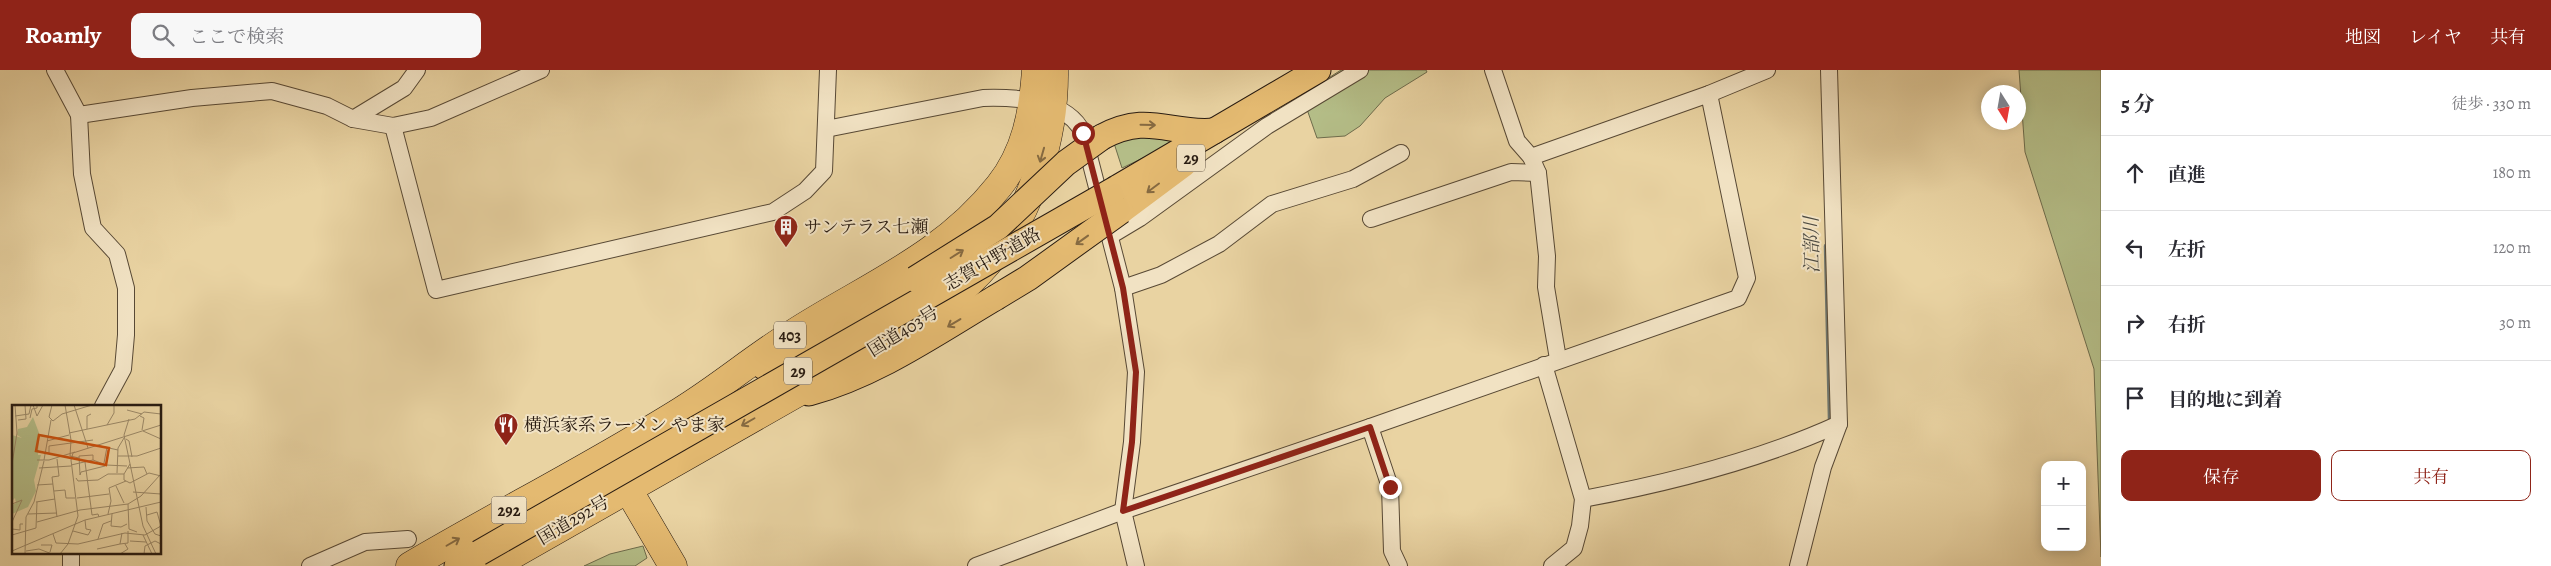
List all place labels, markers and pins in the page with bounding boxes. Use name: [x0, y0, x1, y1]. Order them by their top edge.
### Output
building icon: サンテラス七瀬: [773, 214, 799, 248]
place label: サンテラス七瀬: [804, 215, 929, 239]
restaurant icon: 横浜家系ラーメン やま家: [493, 412, 519, 446]
place label: 横浜家系ラーメン やま家: [524, 413, 725, 437]

